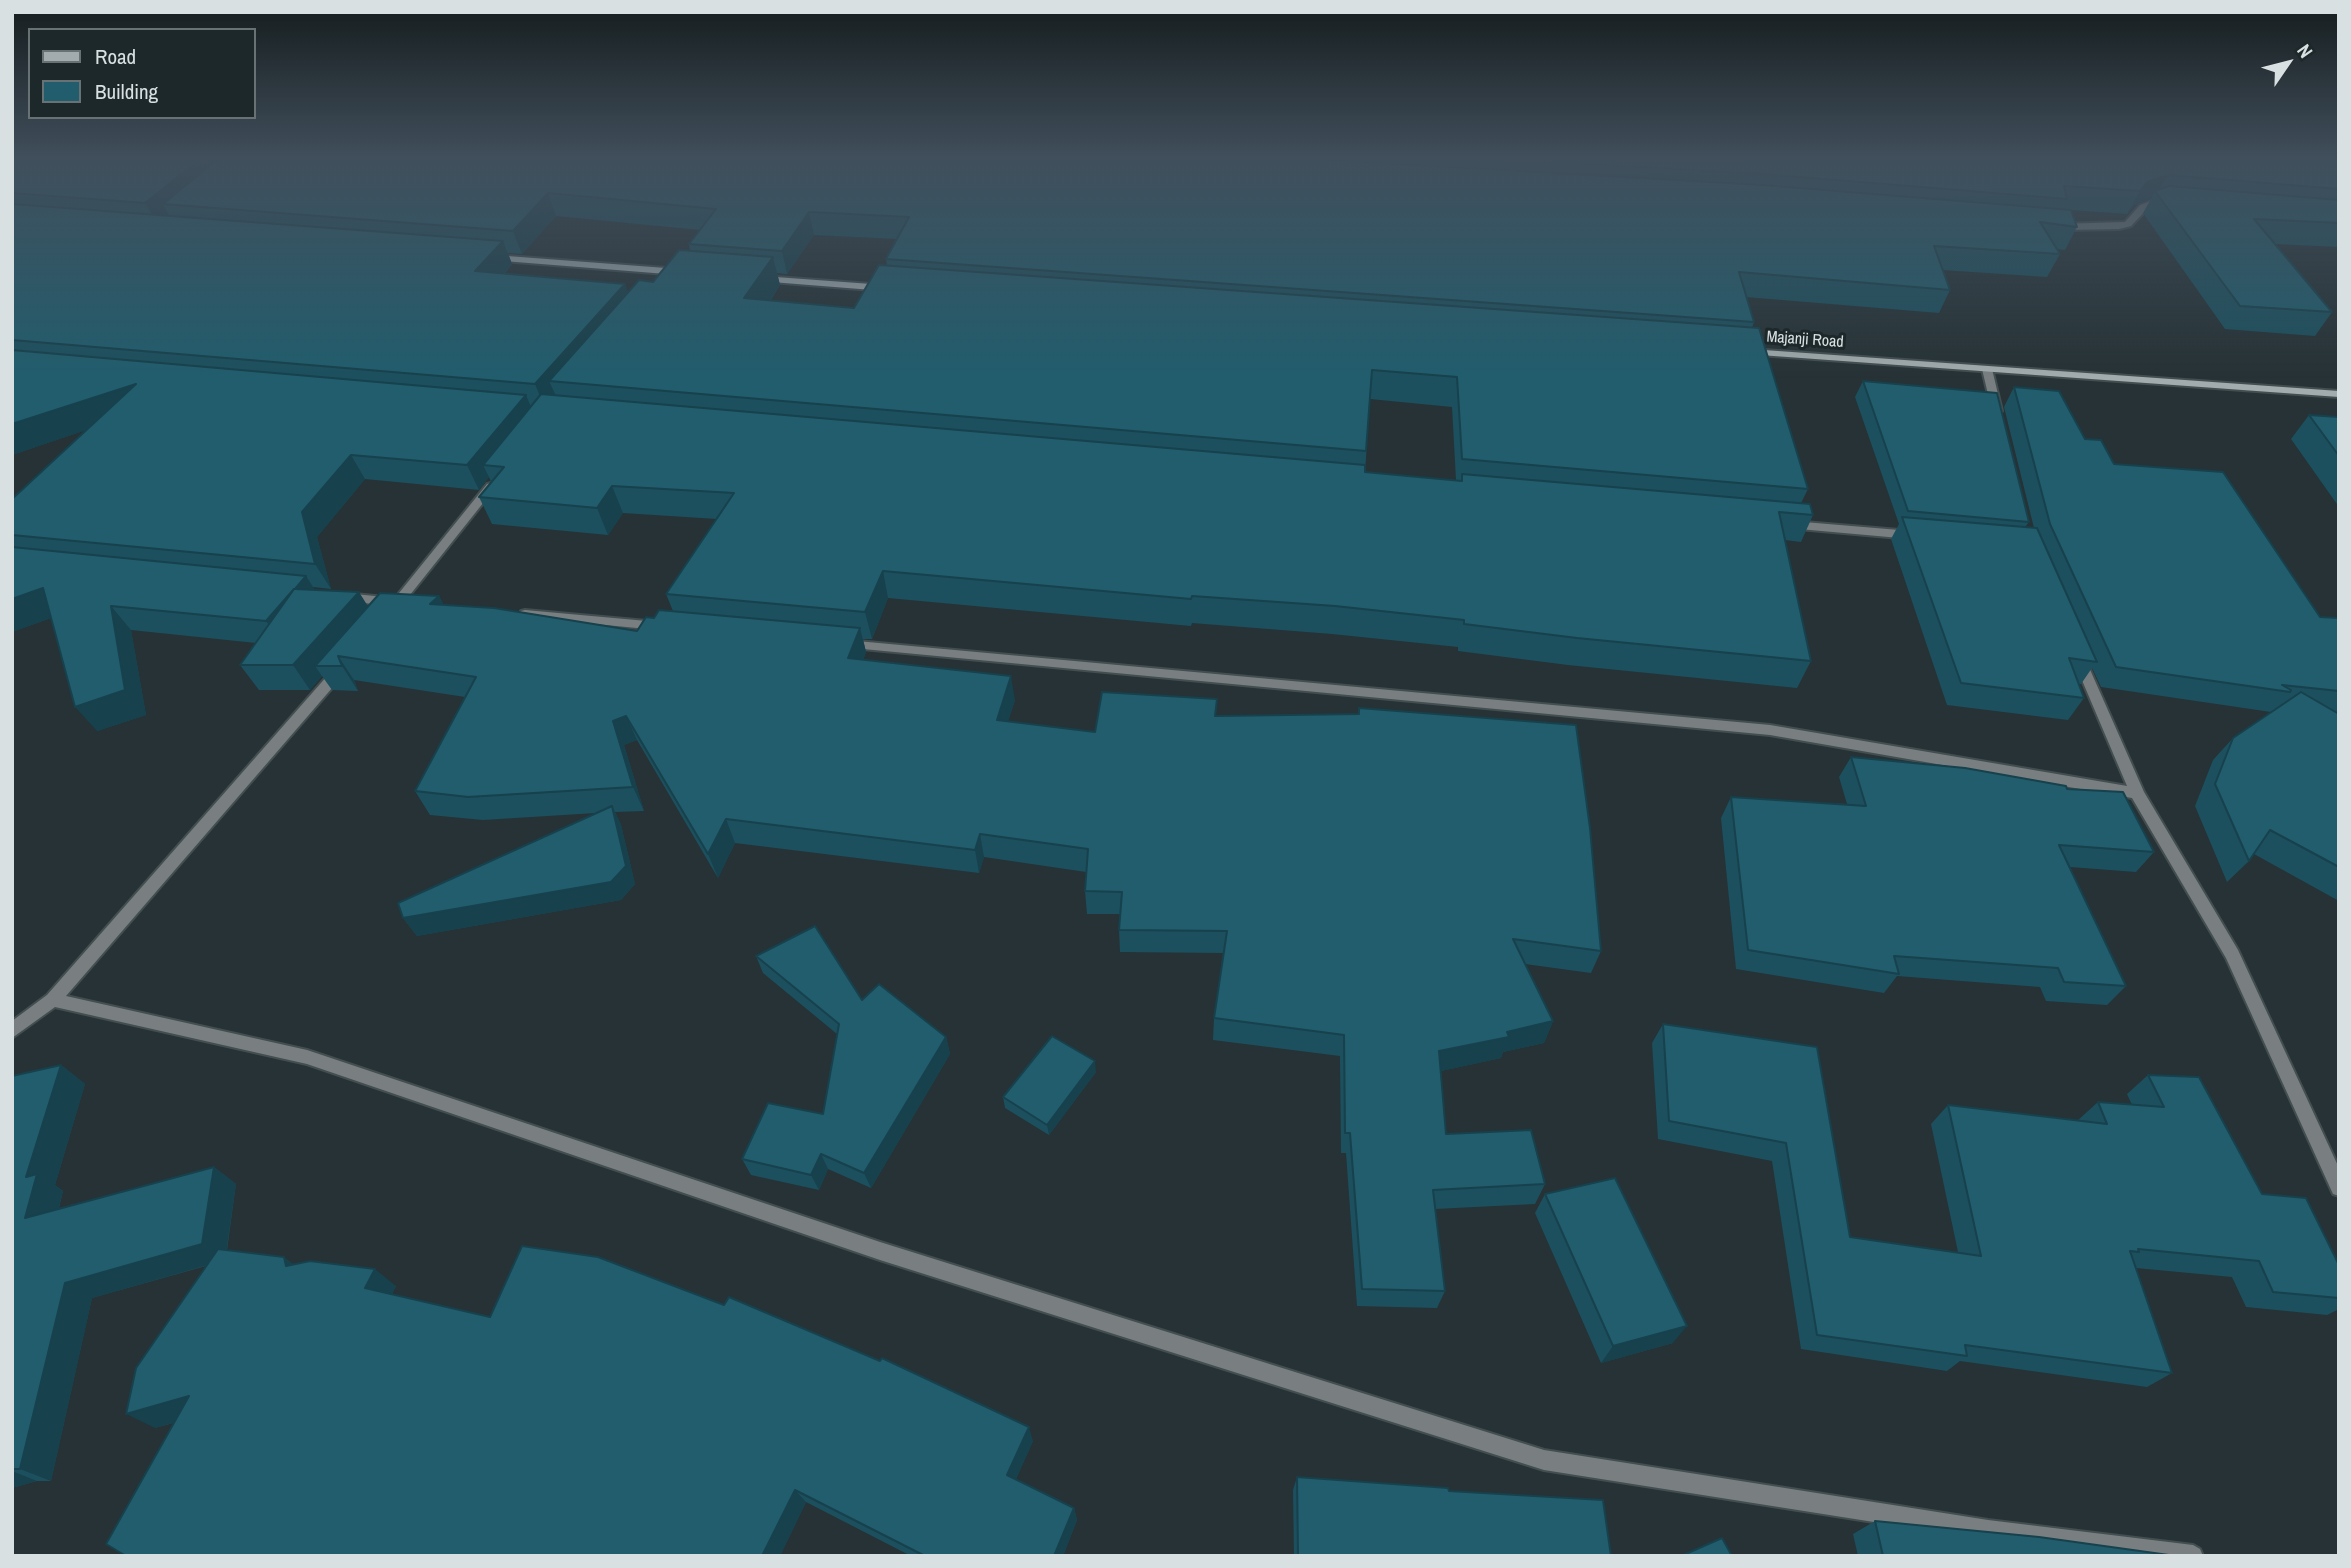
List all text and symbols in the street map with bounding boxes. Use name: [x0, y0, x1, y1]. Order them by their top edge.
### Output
legend: [28, 28, 256, 119]
north arrow: [2253, 28, 2323, 98]
text: N: [2291, 39, 2319, 63]
text: Road: [95, 42, 136, 71]
text: Building: [95, 77, 158, 106]
street label: Majanji Road: [1766, 328, 1844, 352]

